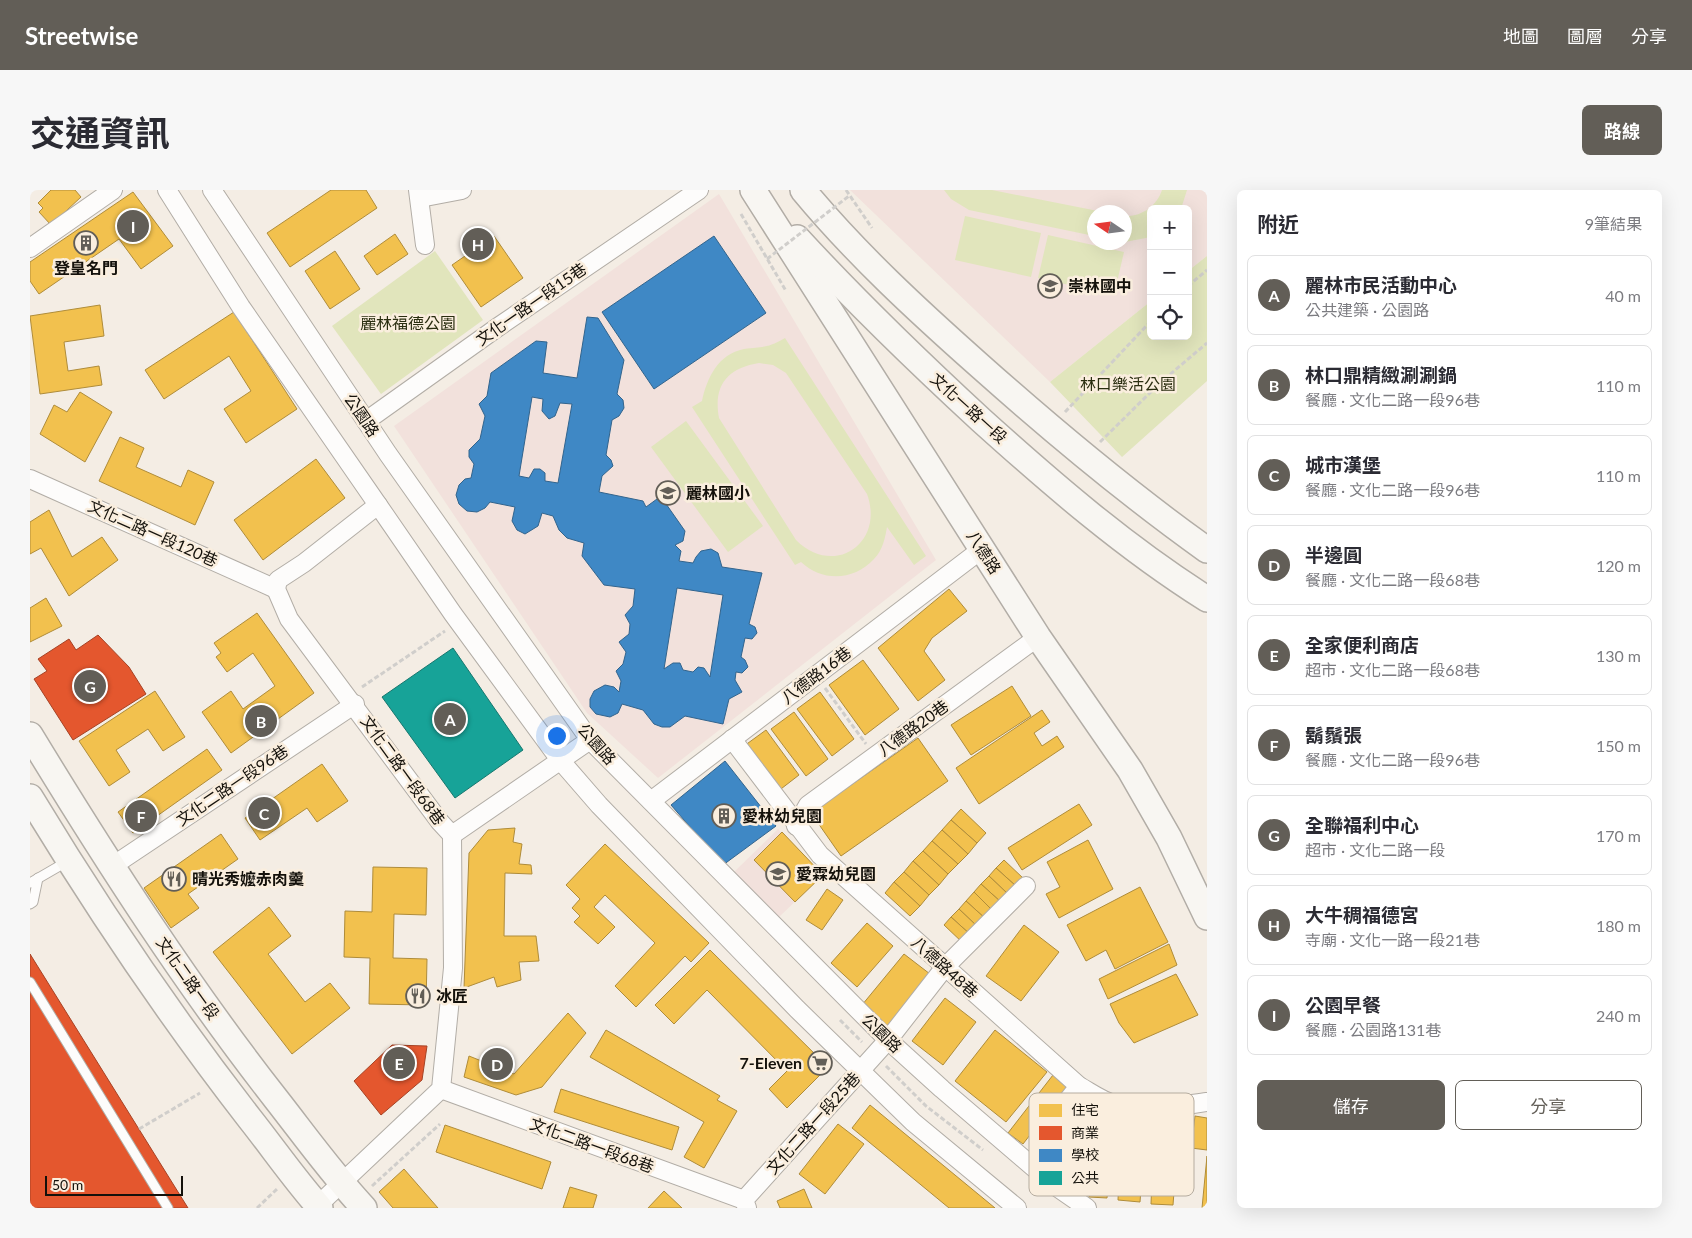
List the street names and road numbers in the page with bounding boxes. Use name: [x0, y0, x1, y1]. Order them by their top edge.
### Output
street label: 文化一路一段15巷: [472, 258, 590, 349]
street label: 文化一路一段: [927, 368, 1011, 447]
street label: 公園路: [341, 390, 384, 440]
street label: 文化二路一段120巷: [85, 495, 221, 570]
street label: 八德路: [963, 526, 1005, 577]
street label: 八德路16巷: [777, 642, 854, 707]
street label: 八德路20巷: [874, 696, 952, 760]
street label: 文化二路一段68巷: [357, 711, 449, 828]
street label: 公園路: [574, 719, 620, 768]
street label: 文化二路一段96巷: [172, 740, 291, 829]
street label: 八德路48巷: [908, 932, 982, 1001]
street label: 文化二路一段: [153, 933, 224, 1022]
street label: 公園路: [858, 1009, 906, 1056]
street label: 文化二路一段25巷: [762, 1068, 863, 1178]
street label: 文化二路一段68巷: [528, 1113, 657, 1176]

